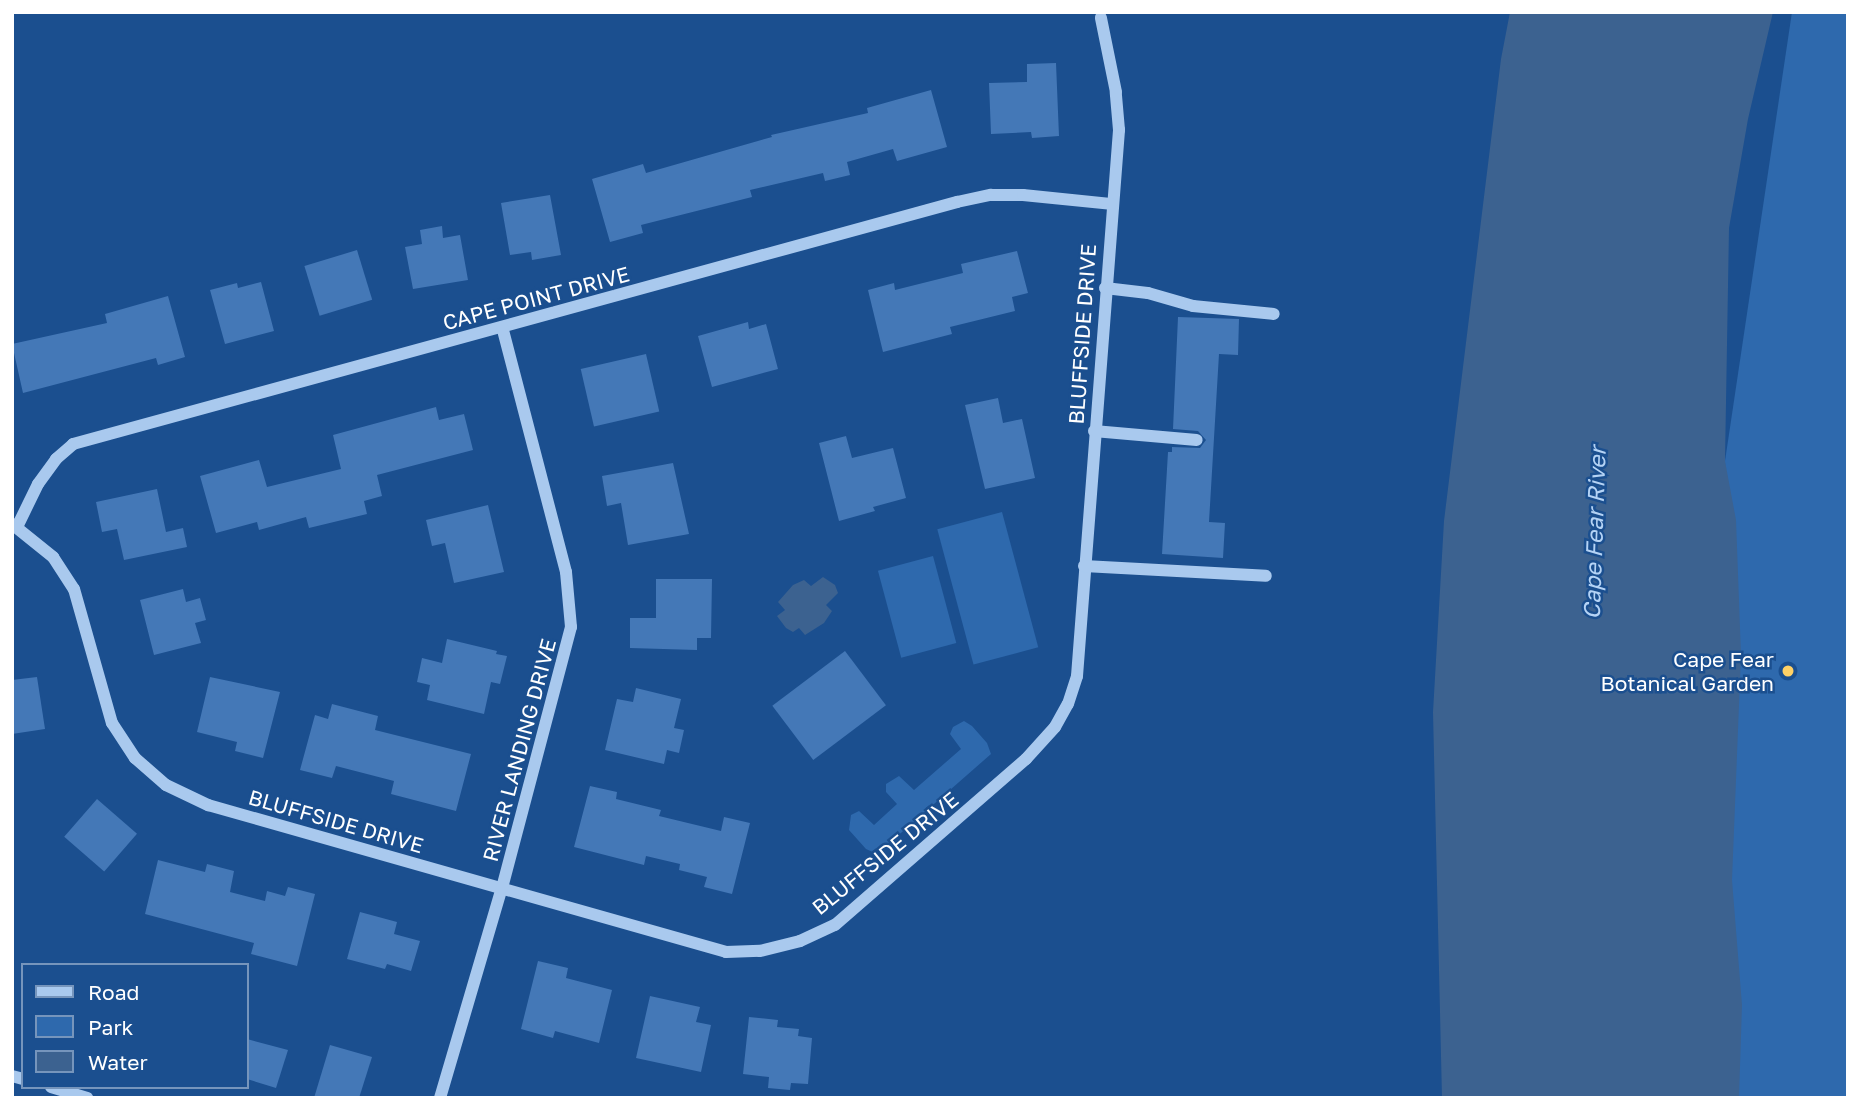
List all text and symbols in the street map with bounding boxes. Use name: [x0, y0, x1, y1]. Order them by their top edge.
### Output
street label: BLUFFSIDE DRIVE: [1063, 243, 1101, 425]
street label: CAPE POINT DRIVE: [440, 261, 632, 335]
water label: Cape Fear River: [1577, 446, 1611, 620]
street label: RIVER LANDING DRIVE: [477, 636, 561, 864]
place label: Cape Fear Botanical Garden: [1601, 646, 1774, 696]
marker: Cape Fear Botanical Garden: [1780, 663, 1796, 679]
street label: BLUFFSIDE DRIVE: [246, 784, 426, 858]
street label: BLUFFSIDE DRIVE: [807, 786, 963, 920]
legend: [21, 963, 248, 1089]
text: Road: [88, 979, 139, 1005]
text: Park: [88, 1014, 133, 1040]
text: Water: [88, 1049, 148, 1075]

